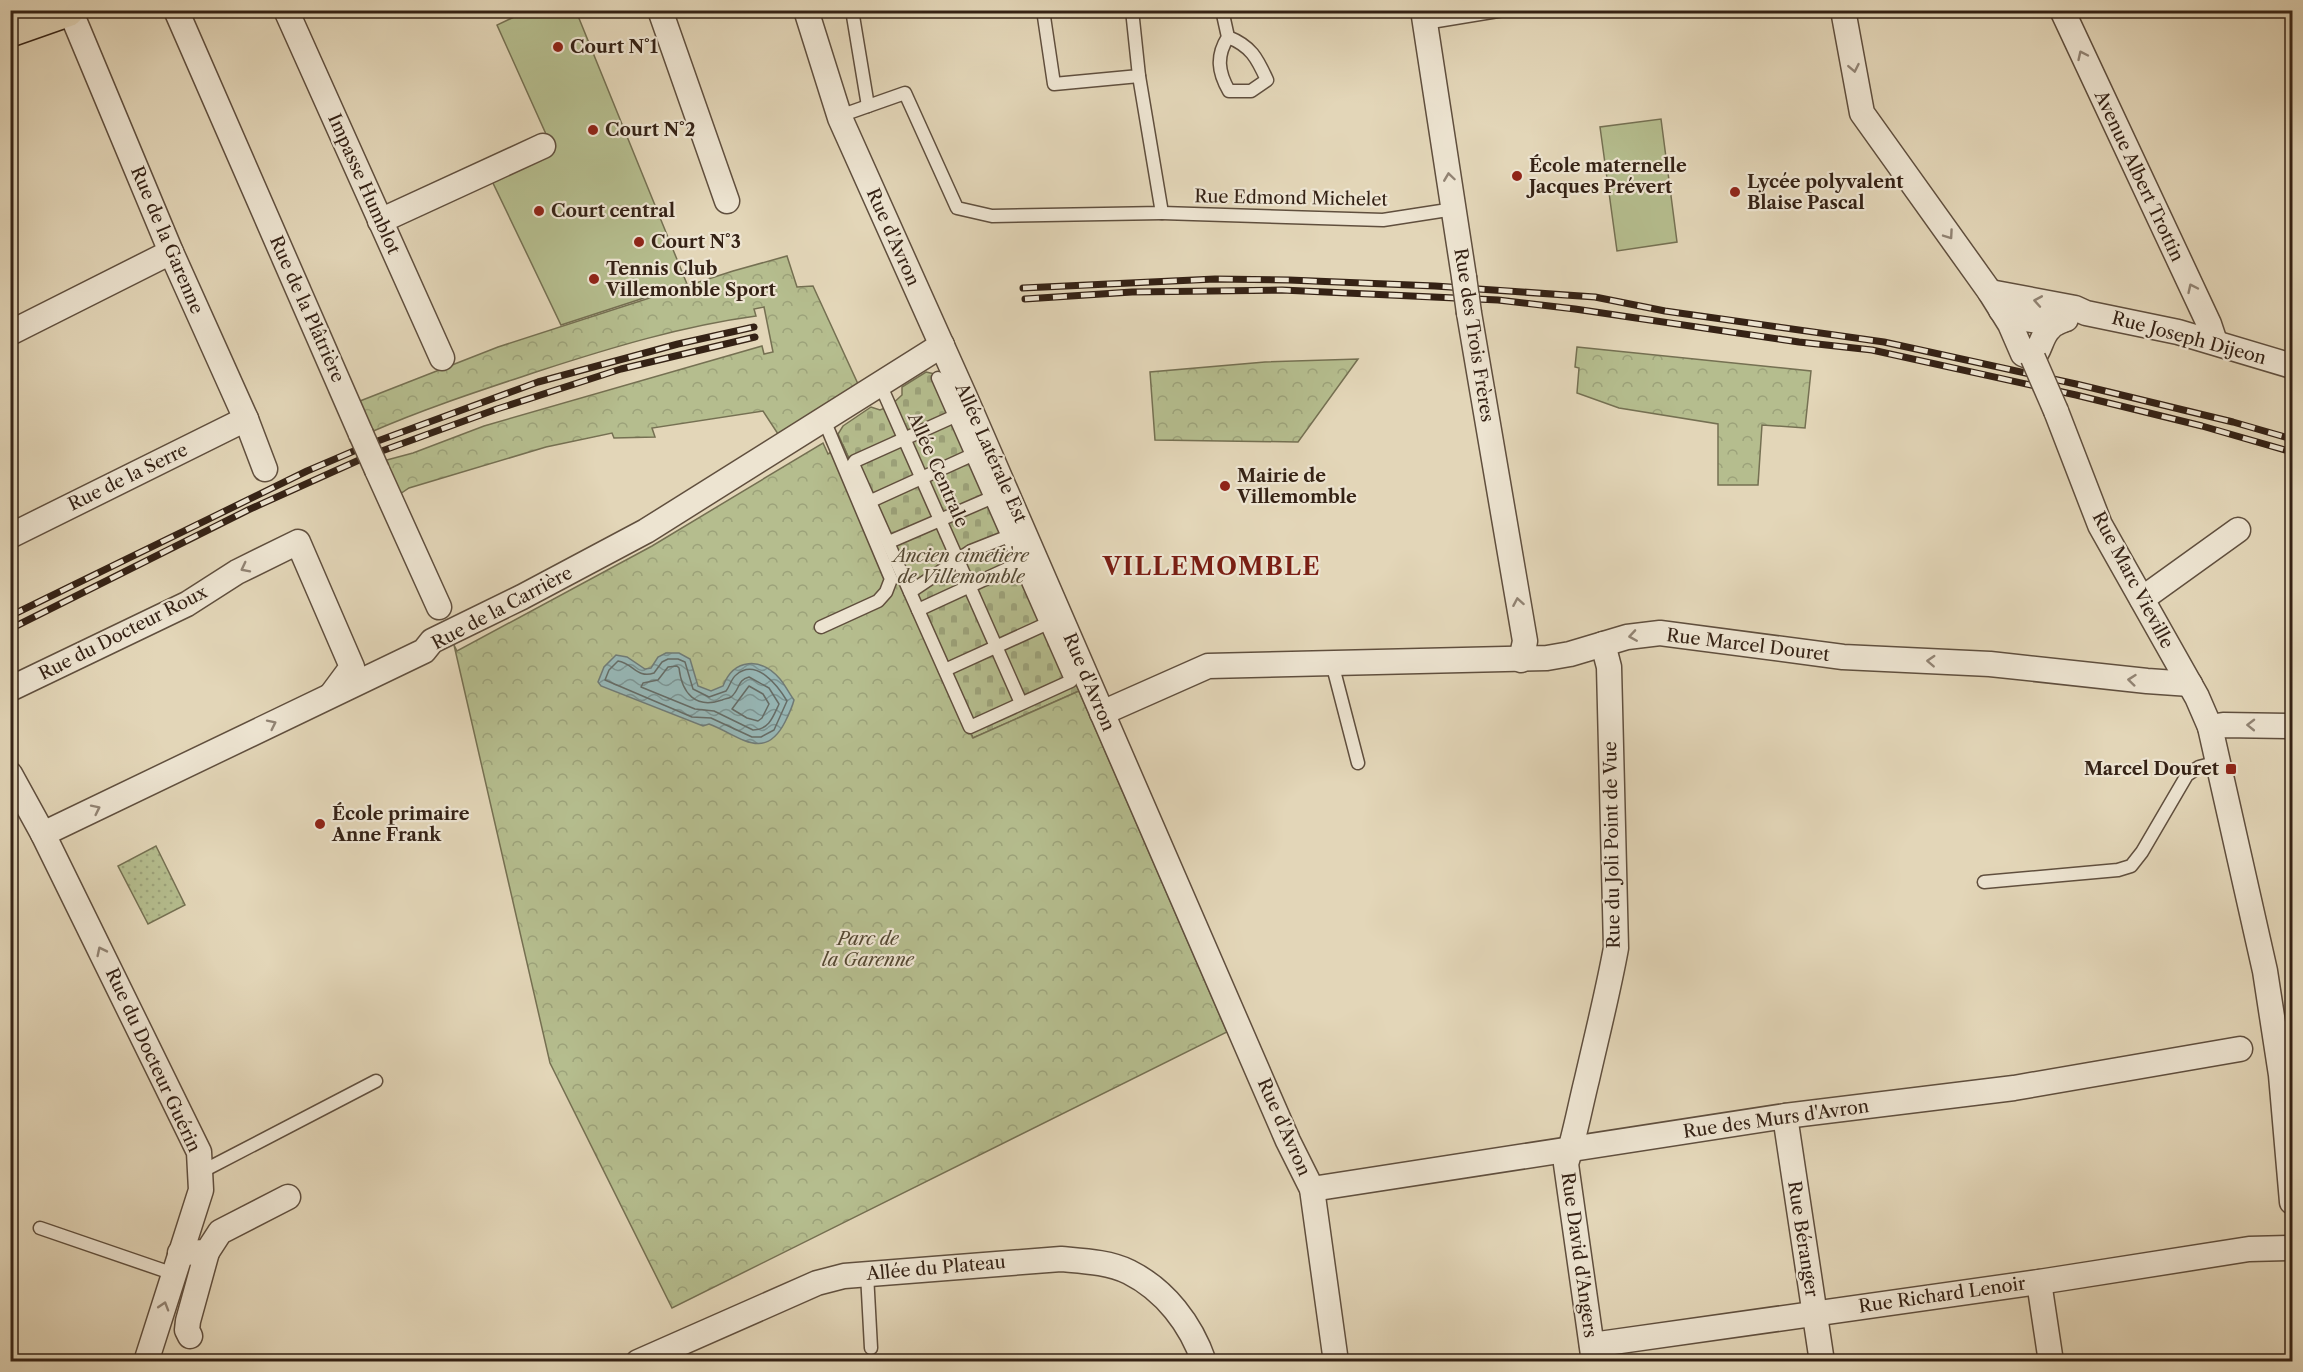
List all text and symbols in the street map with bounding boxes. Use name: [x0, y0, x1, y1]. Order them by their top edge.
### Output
place label: Court N°1: [570, 36, 658, 58]
marker: Court N°1: [551, 40, 565, 54]
one-way arrow: [2077, 50, 2089, 61]
one-way arrow: [1847, 63, 1860, 73]
street label: Avenue Albert Trottin: [2089, 86, 2188, 265]
street label: Impasse Humblot: [323, 110, 405, 258]
place label: Court N°2: [605, 119, 695, 141]
marker: Court N°2: [586, 123, 600, 137]
place label: École maternelle Jacques Prévert: [1526, 154, 1687, 198]
street label: Rue de la Garenne: [126, 163, 208, 317]
marker: École maternelle Jacques Prévert: [1510, 169, 1524, 183]
place label: Lycée polyvalent Blaise Pascal: [1747, 171, 1904, 214]
one-way arrow: [1444, 173, 1456, 182]
street label: Rue d'Avron: [862, 185, 924, 289]
street label: Rue Edmond Michelet: [1194, 185, 1389, 211]
marker: Lycée polyvalent Blaise Pascal: [1728, 185, 1742, 199]
place label: Court central: [551, 200, 675, 222]
marker: Court central: [532, 204, 546, 218]
one-way arrow: [1942, 228, 1953, 239]
place label: Court N°3: [651, 231, 741, 253]
street label: Rue de la Plâtrière: [265, 232, 349, 386]
marker: Court N°3: [632, 235, 646, 249]
street label: Rue des Trois Frères: [1449, 247, 1499, 423]
place label: Tennis Club Villemonble Sport: [605, 258, 776, 301]
marker: Tennis Club Villemonble Sport: [587, 272, 601, 286]
one-way arrow: [2188, 284, 2200, 295]
one-way arrow: [2033, 295, 2043, 308]
street label: Rue Joseph Dijeon: [2109, 307, 2269, 369]
street label: Allée Latérale Est: [950, 379, 1032, 527]
street label: Allée Centrale: [903, 408, 973, 531]
street label: Rue de la Serre: [65, 439, 191, 515]
place label: Mairie de Villemomble: [1236, 465, 1357, 508]
marker: Mairie de Villemomble: [1218, 479, 1232, 493]
street label: Rue Marc Vieville: [2088, 508, 2178, 652]
park label: Ancien cimetière de Villemomble: [890, 545, 1030, 588]
district label: VILLEMOMBLE: [1102, 552, 1321, 581]
one-way arrow: [241, 561, 252, 572]
street label: Rue de la Carrière: [428, 562, 576, 654]
street label: Rue du Docteur Roux: [35, 581, 211, 685]
one-way arrow: [1512, 598, 1524, 607]
street label: Rue Marcel Douret: [1665, 624, 1831, 666]
street label: Rue d'Avron: [1058, 630, 1120, 734]
one-way arrow: [1628, 630, 1638, 642]
one-way arrow: [1927, 655, 1936, 668]
one-way arrow: [2127, 674, 2136, 687]
one-way arrow: [2247, 719, 2256, 731]
one-way arrow: [265, 720, 276, 732]
street label: Rue du Joli Point de Vue: [1599, 741, 1625, 949]
place label: Marcel Douret: [2084, 758, 2220, 780]
marker: Marcel Douret: [2224, 762, 2238, 776]
place label: École primaire Anne Frank: [331, 802, 470, 846]
one-way arrow: [90, 804, 101, 816]
marker: École primaire Anne Frank: [313, 817, 327, 831]
park label: Parc de la Garenne: [822, 928, 915, 971]
one-way arrow: [96, 946, 108, 957]
street label: Rue du Docteur Guérin: [101, 964, 205, 1156]
street label: Rue d'Avron: [1253, 1075, 1315, 1179]
street label: Rue des Murs d'Avron: [1682, 1095, 1870, 1143]
street label: Rue David d'Angers: [1556, 1171, 1602, 1339]
street label: Rue Béranger: [1783, 1179, 1823, 1299]
street label: Allée du Plateau: [865, 1251, 1006, 1285]
street label: Rue Richard Lenoir: [1857, 1272, 2027, 1318]
one-way arrow: [157, 1301, 169, 1312]

